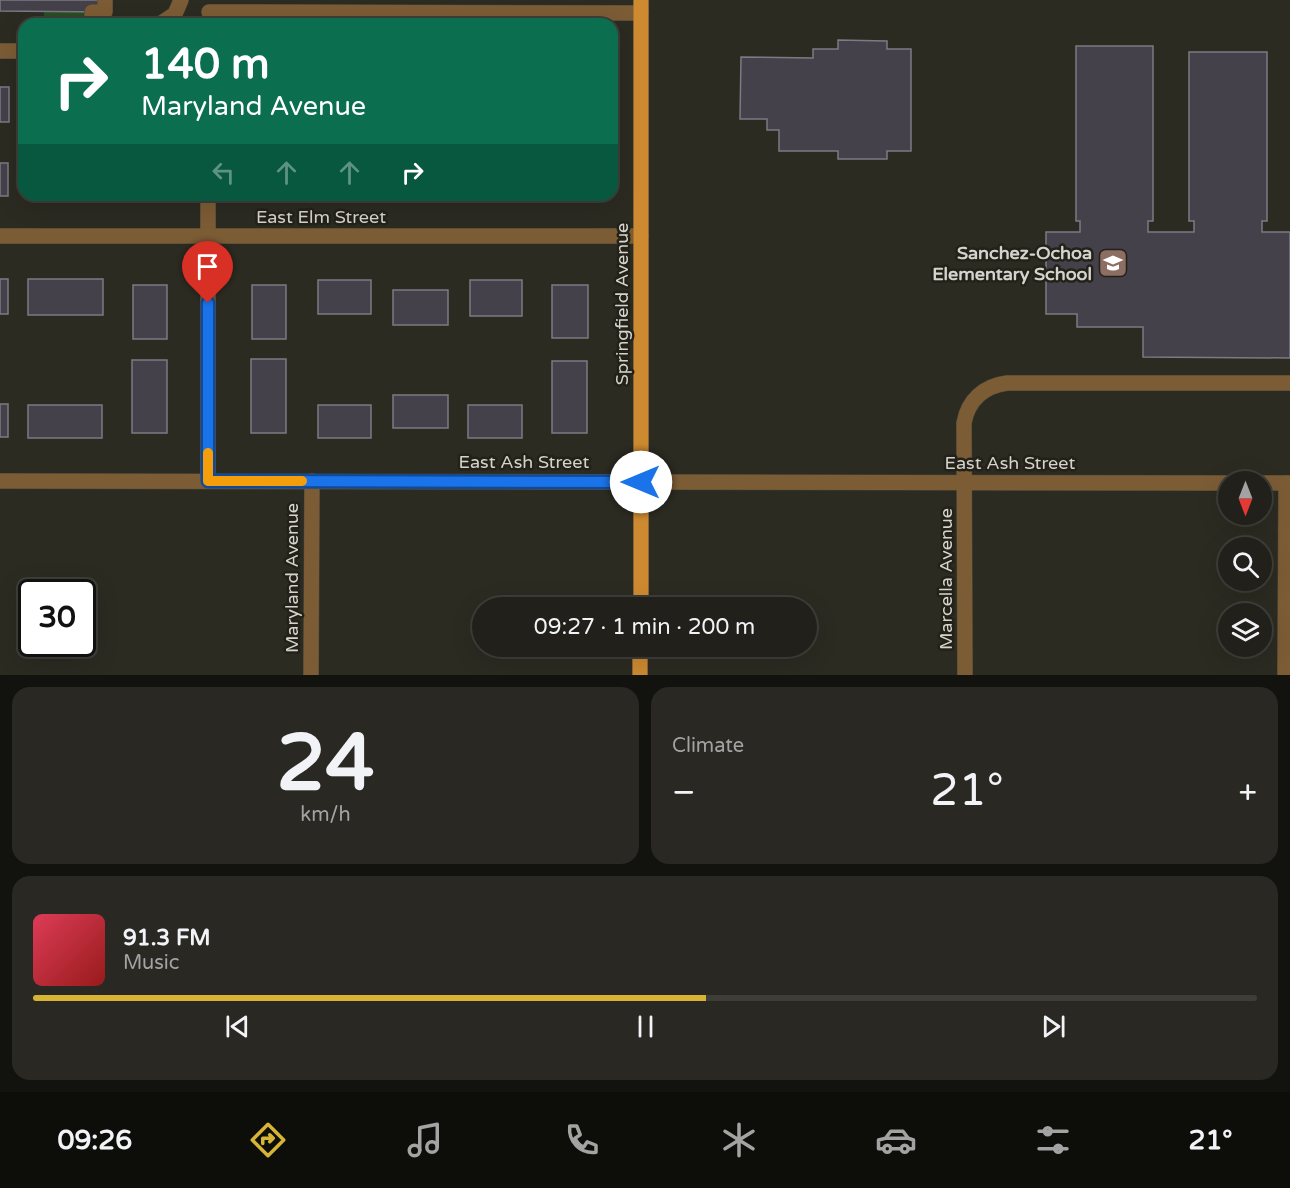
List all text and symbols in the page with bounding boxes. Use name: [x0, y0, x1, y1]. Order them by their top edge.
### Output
text: 140 m: [141, 39, 270, 90]
icon: right: [42, 42, 120, 120]
text: Maryland Avenue: [141, 90, 366, 123]
icon: left: [207, 156, 240, 189]
icon: ahead: [270, 156, 303, 189]
icon: ahead: [333, 156, 366, 189]
icon: right: [396, 156, 429, 189]
street label: East Elm Street: [256, 206, 386, 228]
street label: Springfield Avenue: [611, 223, 633, 385]
pin: [182, 241, 233, 303]
place label: Sanchez-Ochoa Elementary School: [932, 242, 1092, 285]
school or university icon: Sanchez-Ochoa Elementary School: [1097, 247, 1129, 279]
icon: arrive: [191, 250, 224, 283]
position arrow: [609, 450, 673, 514]
street label: East Ash Street: [459, 451, 589, 473]
street label: East Ash Street: [945, 452, 1075, 474]
north arrow: [1218, 471, 1272, 525]
map controls: [1218, 471, 1272, 657]
street label: Maryland Avenue: [281, 503, 303, 653]
street label: Marcella Avenue: [935, 508, 957, 650]
button: search: [1218, 537, 1272, 591]
speed limit sign: 30: [18, 579, 96, 657]
button: layers: [1218, 603, 1272, 657]
text: 09:27 · 1 min · 200 m: [534, 614, 755, 640]
text: 24: [277, 717, 374, 811]
text: Climate: [672, 734, 744, 758]
text: 21°: [930, 764, 1004, 818]
text: −: [672, 773, 696, 812]
text: +: [1238, 773, 1257, 812]
text: km/h: [300, 803, 351, 827]
text: 91.3 FM: [123, 925, 211, 951]
text: Music: [123, 951, 179, 975]
icon: previous: [221, 1010, 254, 1043]
icon: pause: [629, 1010, 662, 1043]
icon: next: [1037, 1010, 1070, 1043]
icon: directions: [247, 1119, 289, 1161]
icon: music: [404, 1119, 446, 1161]
icon: phone: [561, 1119, 603, 1161]
icon: climate: [718, 1119, 760, 1161]
icon: car: [875, 1119, 917, 1161]
icon: filters: [1032, 1119, 1074, 1161]
text: 09:26: [57, 1124, 132, 1157]
text: 21°: [1188, 1124, 1233, 1157]

